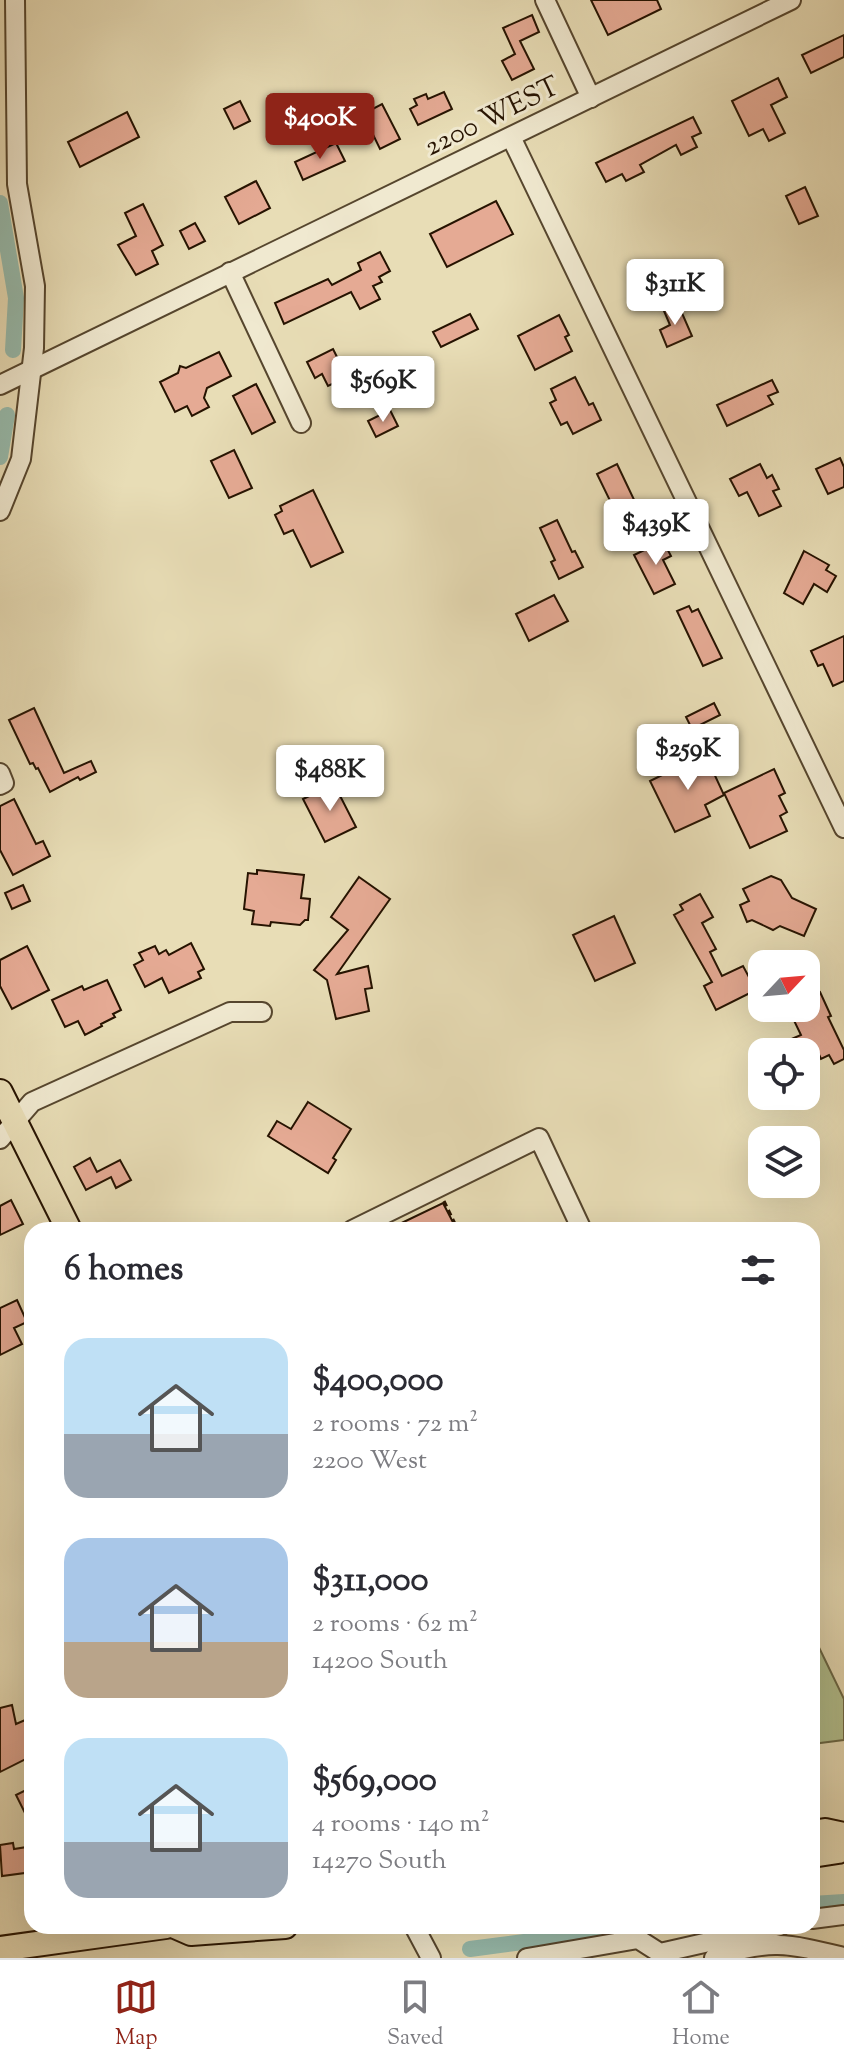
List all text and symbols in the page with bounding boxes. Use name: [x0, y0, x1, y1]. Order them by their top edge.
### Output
street label: 2200 WEST: [418, 68, 567, 168]
pin: $400K: [264, 93, 376, 161]
text: $400K: [283, 100, 357, 137]
pin: $311K: [619, 259, 731, 327]
text: $311K: [645, 266, 705, 303]
pin: $569K: [327, 356, 439, 424]
text: $569K: [349, 363, 417, 400]
pin: $439K: [600, 499, 712, 567]
text: $439K: [622, 506, 690, 543]
pin: $259K: [632, 724, 744, 792]
text: $259K: [655, 731, 721, 768]
pin: $488K: [274, 745, 386, 813]
text: $488K: [294, 752, 366, 789]
north arrow: [748, 950, 820, 1022]
map controls: [748, 950, 820, 1198]
button: locate: [748, 1038, 820, 1110]
button: layers: [748, 1126, 820, 1198]
text: 6 homes: [64, 1246, 183, 1295]
icon: filters: [736, 1248, 780, 1292]
text: $400,000: [312, 1357, 443, 1406]
icon: home: [128, 1370, 224, 1466]
text: 2 rooms · 72 m²: [312, 1406, 478, 1443]
text: 2200 West: [312, 1443, 427, 1480]
text: $311,000: [312, 1557, 428, 1606]
icon: home: [128, 1570, 224, 1666]
text: 2 rooms · 62 m²: [312, 1606, 478, 1643]
text: 14200 South: [312, 1643, 448, 1680]
text: $569,000: [312, 1757, 437, 1806]
icon: home: [128, 1770, 224, 1866]
text: 4 rooms · 140 m²: [312, 1806, 489, 1843]
text: 14270 South: [312, 1843, 447, 1880]
tab: Map: [114, 1975, 158, 2055]
tab: Saved: [387, 1975, 443, 2055]
tab: Home: [672, 1975, 730, 2055]

